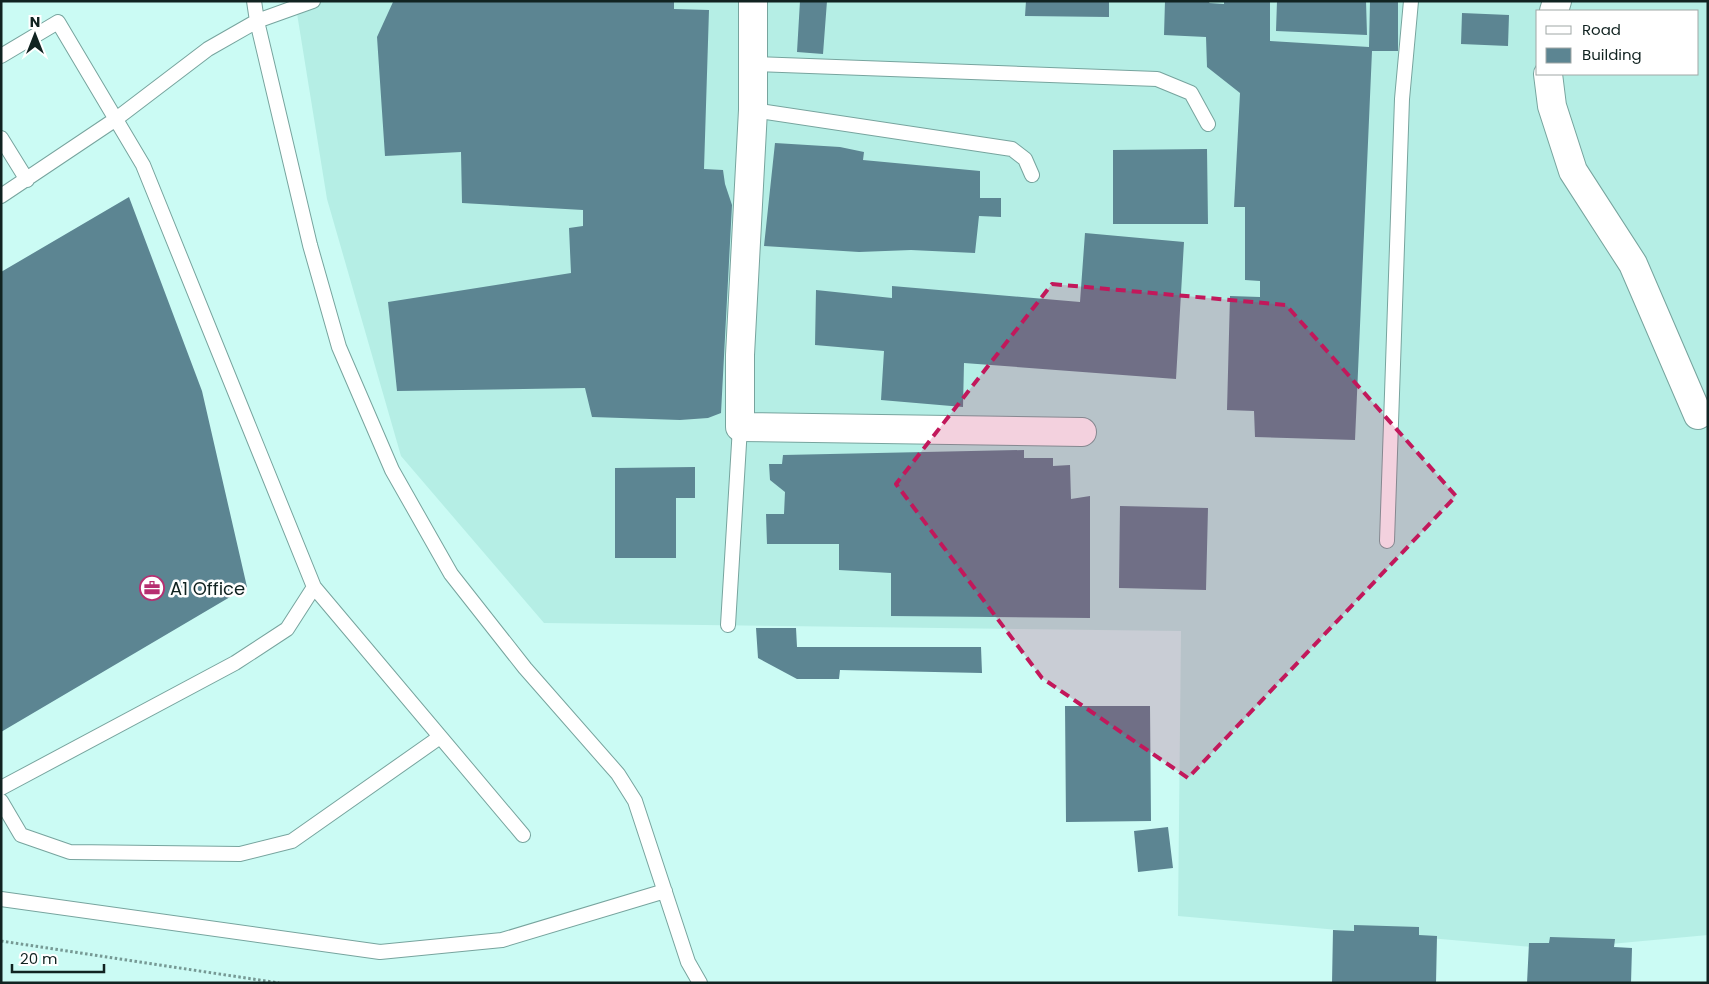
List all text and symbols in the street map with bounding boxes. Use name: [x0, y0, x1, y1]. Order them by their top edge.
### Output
north arrow: [10, 10, 60, 60]
legend: [1536, 10, 1699, 75]
text: N: [30, 12, 40, 32]
text: Road: [1582, 19, 1621, 40]
text: Building: [1582, 44, 1642, 65]
office icon: A1 Office: [139, 575, 165, 601]
place label: A1 Office: [170, 576, 245, 601]
scale bar: [12, 942, 105, 974]
text: 20 m: [20, 948, 58, 969]

